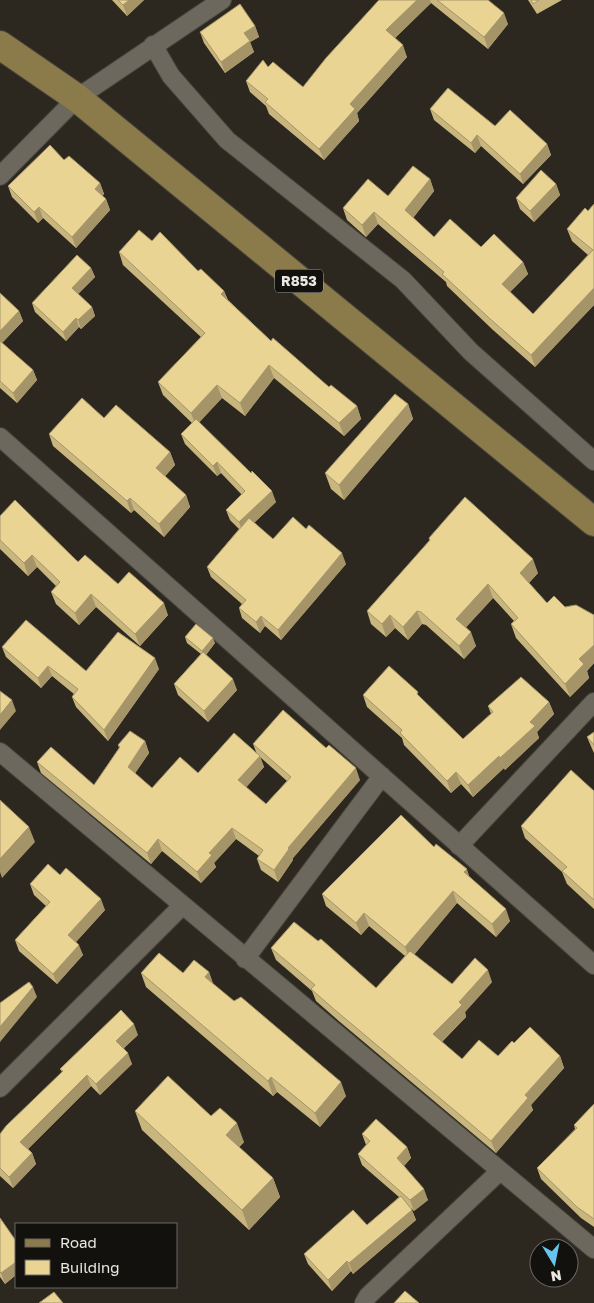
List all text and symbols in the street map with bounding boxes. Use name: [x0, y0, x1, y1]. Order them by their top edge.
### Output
road number: R853: [275, 270, 323, 292]
legend: [15, 1223, 178, 1288]
text: Road: [60, 1233, 97, 1251]
north arrow: [529, 1238, 579, 1288]
text: Building: [60, 1258, 120, 1276]
text: N: [550, 1267, 563, 1286]

